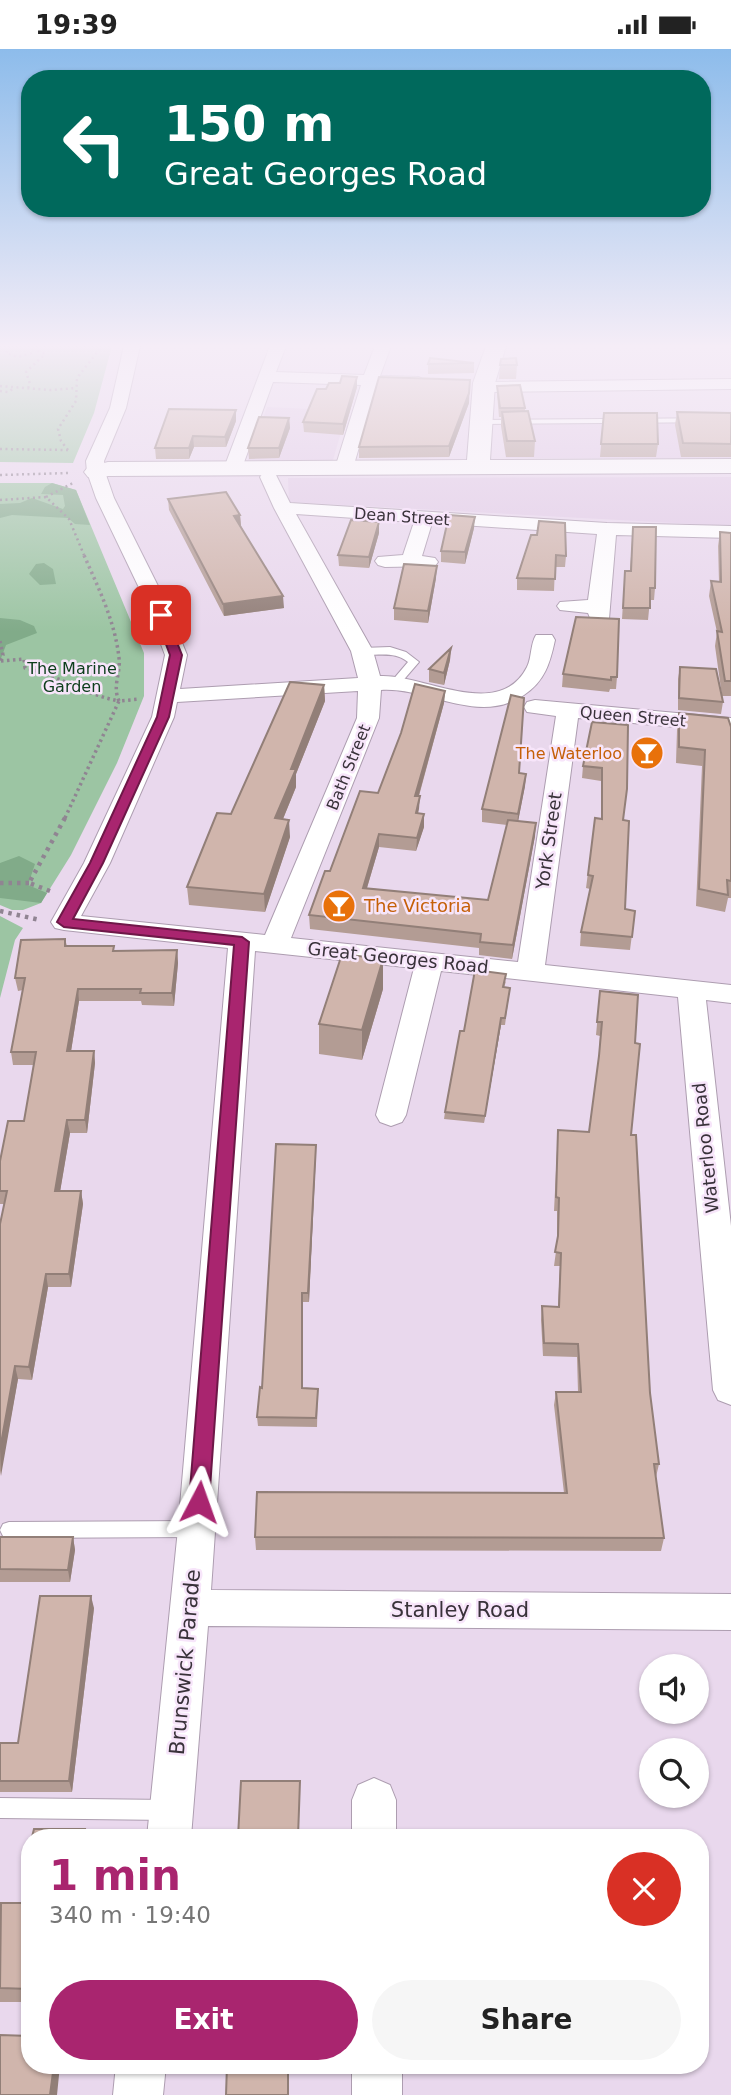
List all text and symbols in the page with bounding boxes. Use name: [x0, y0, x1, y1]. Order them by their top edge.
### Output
text: 19:39: [35, 10, 118, 40]
text: 150 m: [164, 96, 334, 153]
icon: left: [49, 98, 140, 189]
text: Great Georges Road: [164, 155, 487, 193]
street label: Dean Street: [354, 504, 450, 529]
pin: [131, 585, 191, 645]
icon: arrive: [142, 596, 180, 634]
park label: The Marine Garden: [26, 659, 117, 696]
street label: Queen Street: [579, 702, 687, 731]
street label: Bath Street: [323, 721, 374, 813]
bar icon: The Waterloo: [628, 734, 666, 772]
place label: The Waterloo: [515, 744, 622, 763]
street label: York Street: [531, 791, 566, 892]
bar icon: The Victoria: [320, 887, 358, 925]
place label: The Victoria: [363, 895, 472, 916]
street label: Great Georges Road: [307, 938, 490, 977]
street label: Waterloo Road: [688, 1082, 723, 1214]
position arrow: [162, 1465, 236, 1539]
street label: Brunswick Parade: [165, 1568, 205, 1756]
street label: Stanley Road: [391, 1598, 529, 1622]
map controls: [639, 1654, 709, 1808]
button: sound: [639, 1654, 709, 1724]
button: search: [639, 1738, 709, 1808]
text: 1 min: [49, 1851, 181, 1900]
button: close: [607, 1852, 681, 1926]
text: 340 m · 19:40: [49, 1902, 211, 1928]
button: Exit: [49, 1980, 358, 2060]
button: Share: [372, 1980, 681, 2060]

